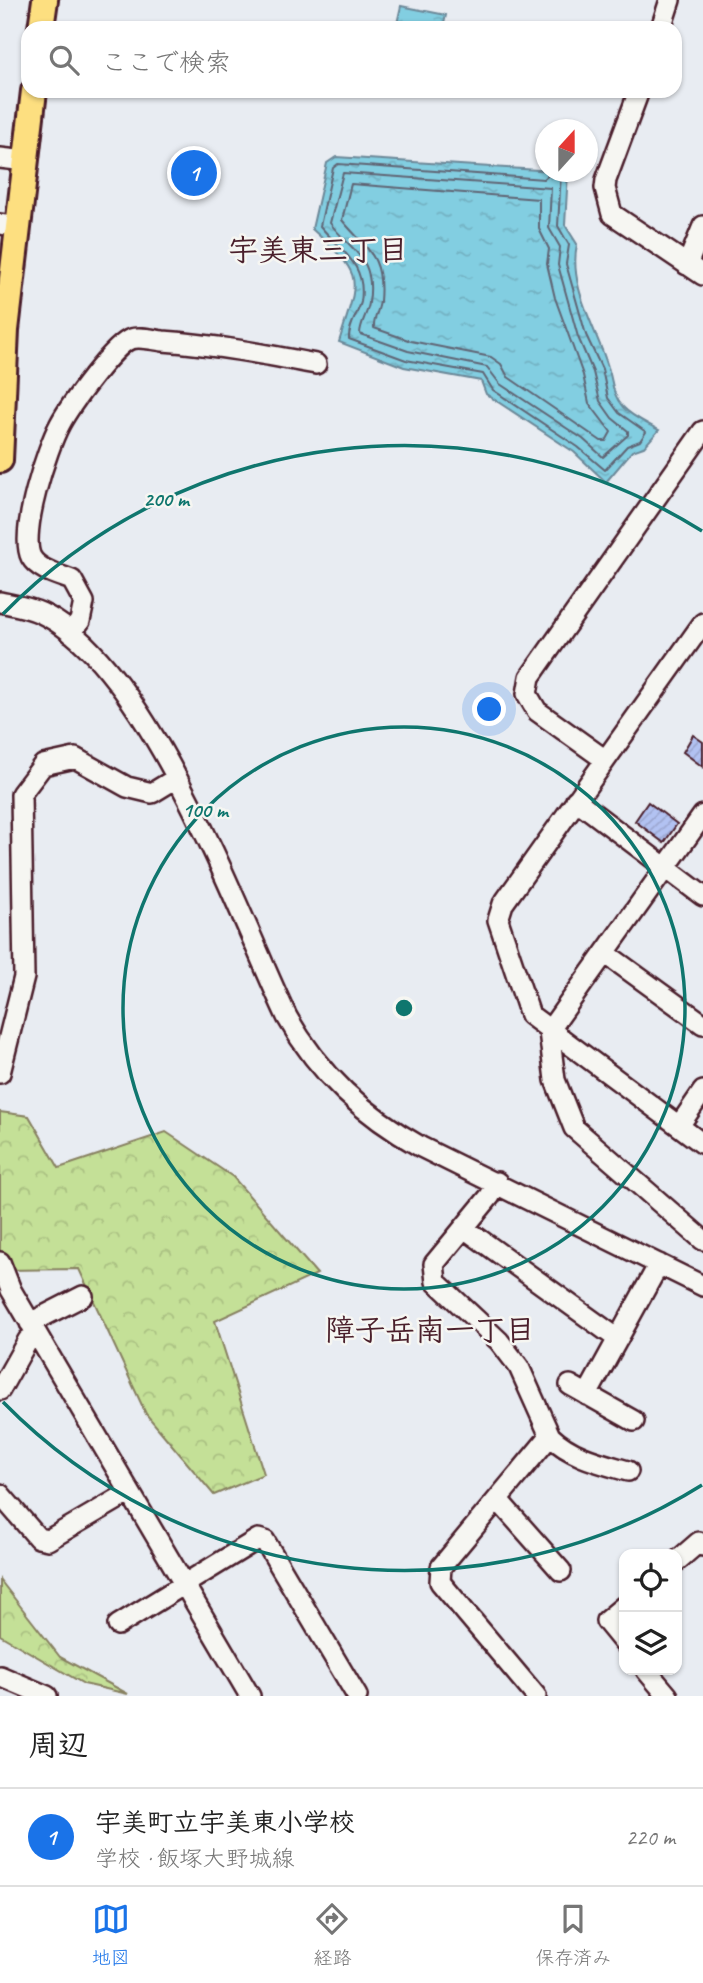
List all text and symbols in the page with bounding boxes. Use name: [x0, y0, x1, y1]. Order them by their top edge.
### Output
search box: [21, 21, 682, 98]
icon: search: [45, 41, 83, 79]
text: ここで検索: [101, 46, 231, 79]
north arrow: [535, 119, 598, 182]
pin: 1: [171, 147, 217, 199]
district label: 宇美東三丁目: [228, 231, 408, 269]
text: 200 m: [143, 486, 191, 512]
your location: [472, 692, 506, 726]
text: 100 m: [182, 797, 230, 823]
centre of rings: [392, 996, 416, 1020]
district label: 障子岳南一丁目: [325, 1311, 535, 1349]
map controls: [619, 1549, 682, 1675]
button: locate: [619, 1549, 682, 1612]
button: layers: [619, 1612, 682, 1675]
text: 周辺: [28, 1726, 88, 1764]
text: 宇美町立宇美東小学校: [95, 1806, 355, 1839]
text: 1: [46, 1823, 56, 1852]
text: 220 m: [626, 1823, 675, 1852]
text: 学校 · 飯塚大野城線: [95, 1844, 294, 1873]
tab: 地図: [92, 1900, 130, 1970]
tab: 経路: [313, 1900, 351, 1970]
tab: 保存済み: [535, 1900, 611, 1970]

